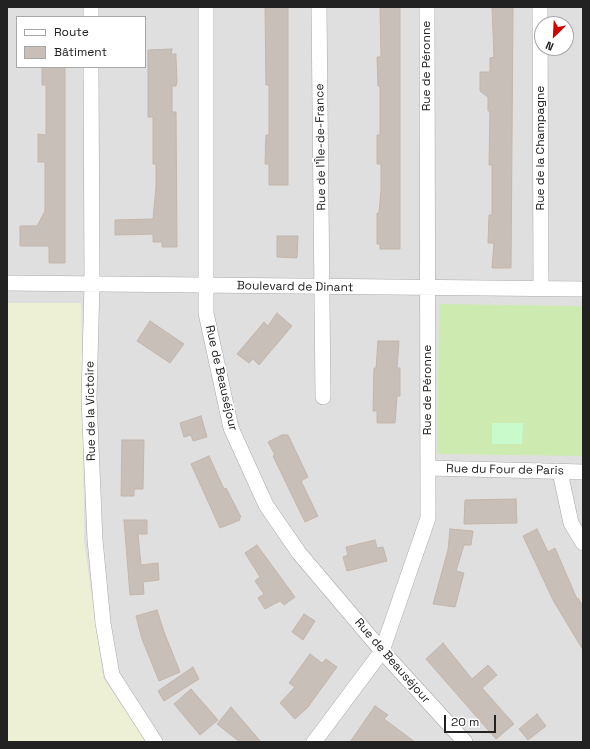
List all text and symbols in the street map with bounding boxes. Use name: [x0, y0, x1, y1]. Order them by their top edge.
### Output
legend: [16, 16, 146, 68]
north arrow: [534, 16, 574, 56]
street label: Rue de Péronne: [420, 21, 434, 111]
text: Route: [54, 24, 89, 40]
text: N: [543, 38, 556, 54]
text: Bâtiment: [54, 44, 107, 60]
street label: Rue de l'Île-de-France: [313, 83, 329, 211]
street label: Rue de la Champagne: [534, 86, 548, 210]
street label: Boulevard de Dinant: [237, 279, 353, 295]
street label: Rue de Beauséjour: [202, 324, 240, 432]
street label: Rue de Péronne: [421, 345, 435, 435]
street label: Rue de la Victoire: [83, 361, 99, 461]
street label: Rue du Four de Paris: [446, 462, 564, 478]
street label: Rue de Beauséjour: [351, 616, 433, 706]
scale bar: [446, 707, 498, 733]
text: 20 m: [451, 714, 479, 730]

